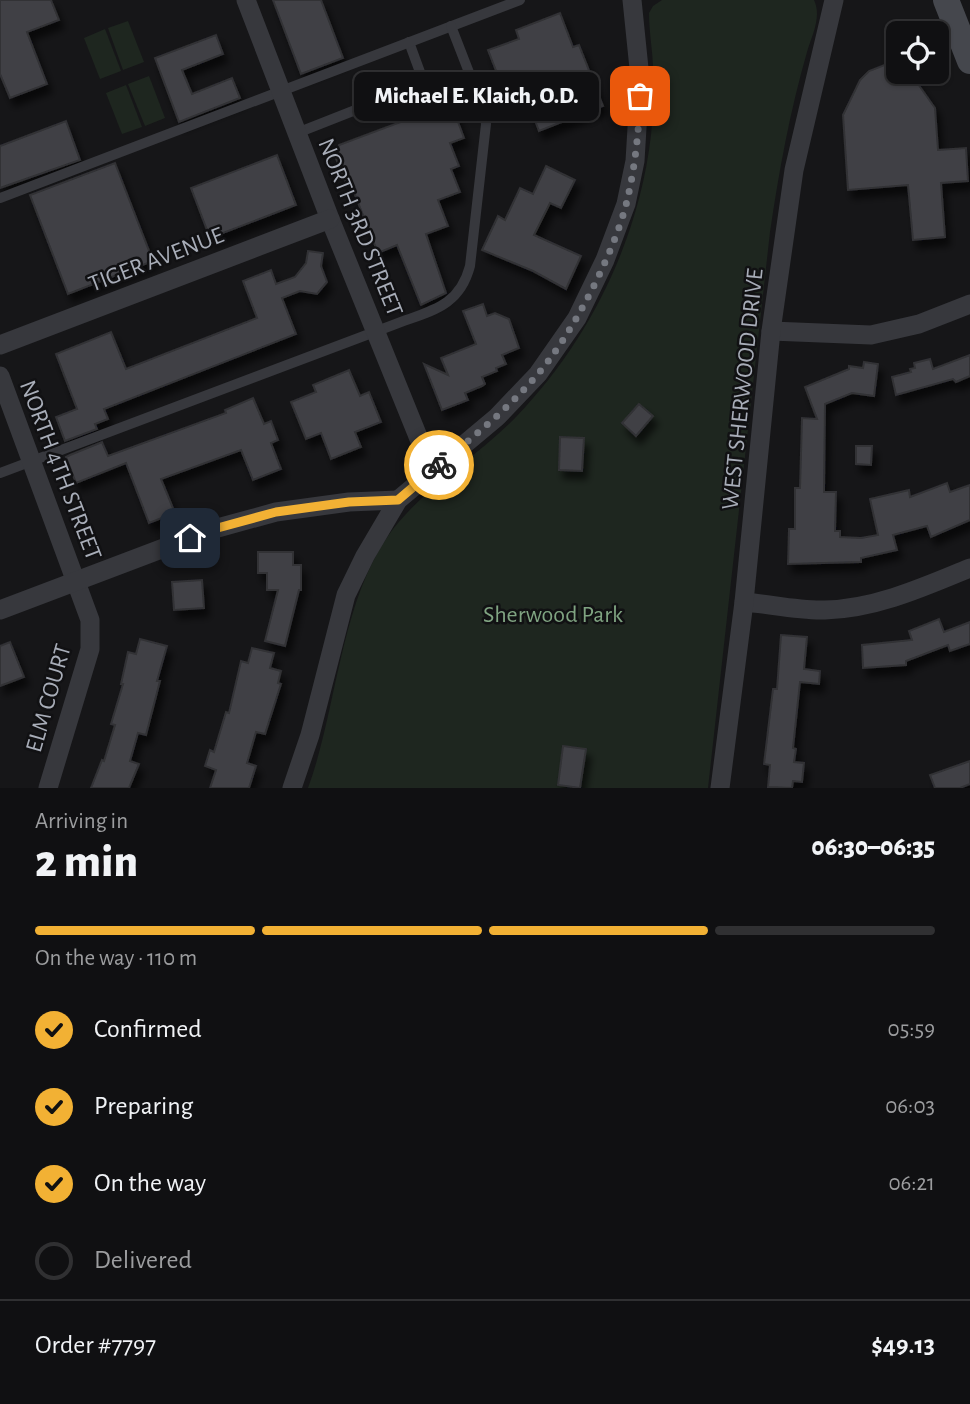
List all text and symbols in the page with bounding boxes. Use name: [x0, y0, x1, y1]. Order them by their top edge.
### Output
map controls: [886, 21, 949, 84]
button: locate: [886, 21, 949, 84]
pin: [610, 66, 670, 126]
callout: Michael E. Klaich, O.D.: [353, 72, 598, 120]
icon: bag: [621, 77, 659, 115]
text: Michael E. Klaich, O.D.: [374, 85, 579, 108]
street label: NORTH 3RD STREET: [313, 135, 407, 320]
street label: TIGER AVENUE: [86, 223, 228, 297]
street label: WEST SHERWOOD DRIVE: [718, 267, 768, 511]
street label: NORTH 4TH STREET: [15, 377, 105, 564]
courier: [404, 430, 474, 500]
icon: bike: [420, 446, 458, 484]
pin: [160, 508, 220, 568]
icon: home: [171, 519, 209, 557]
park label: Sherwood Park: [483, 603, 623, 627]
street label: ELM COURT: [22, 641, 76, 755]
text: Arriving in: [35, 810, 128, 833]
text: 06:30–06:35: [811, 834, 935, 860]
text: 2 min: [35, 839, 138, 885]
text: On the way · 110 m: [35, 947, 197, 970]
icon: check: [35, 1011, 73, 1049]
text: Confirmed: [94, 1016, 202, 1042]
text: 05:59: [888, 1018, 935, 1041]
icon: check: [35, 1088, 73, 1126]
text: Preparing: [94, 1093, 193, 1119]
text: 06:03: [885, 1095, 935, 1118]
icon: check: [35, 1165, 73, 1203]
text: On the way: [94, 1170, 206, 1196]
text: 06:21: [888, 1172, 935, 1195]
text: Delivered: [94, 1247, 192, 1273]
text: Order #7797: [35, 1332, 156, 1358]
text: $49.13: [871, 1332, 935, 1358]

